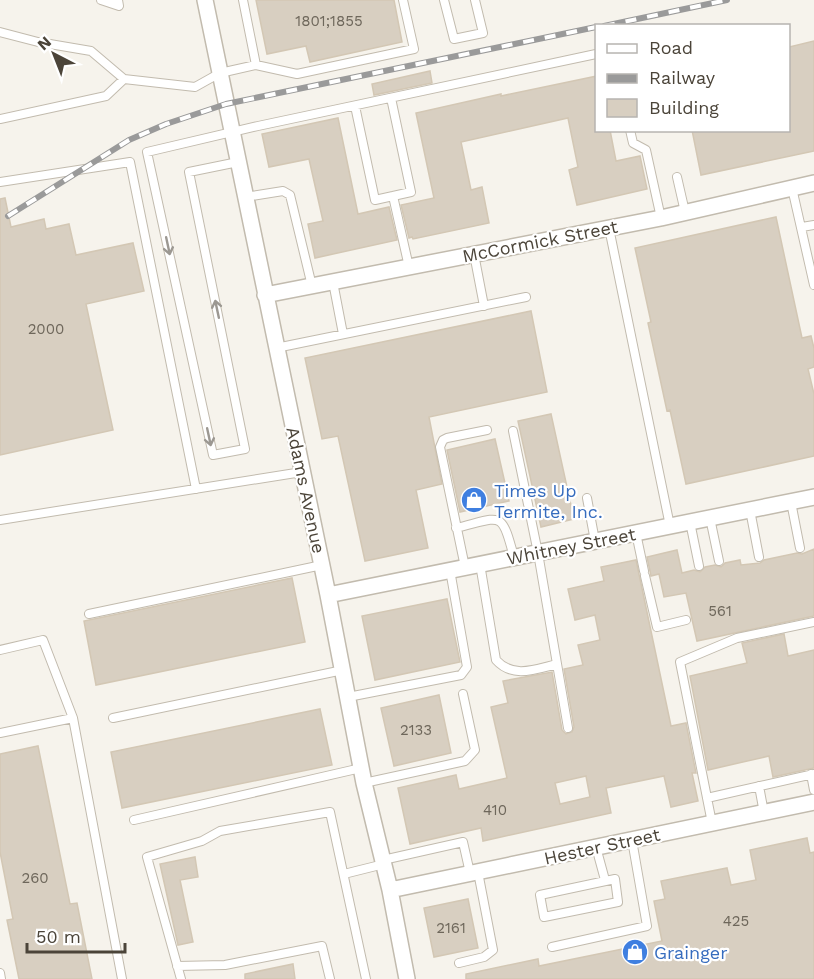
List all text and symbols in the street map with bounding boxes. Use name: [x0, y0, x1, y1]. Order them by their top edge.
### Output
house number: 1801;1855: [295, 12, 363, 30]
north arrow: [24, 24, 84, 84]
legend: [595, 24, 790, 132]
text: N: [34, 32, 55, 54]
text: Road: [649, 37, 693, 58]
text: Railway: [649, 67, 716, 88]
text: Building: [649, 97, 719, 118]
street label: McCormick Street: [461, 216, 620, 266]
one-way arrow: [162, 237, 174, 256]
one-way arrow: [211, 300, 222, 319]
house number: 2000: [28, 320, 64, 338]
street label: Adams Avenue: [282, 425, 330, 555]
one-way arrow: [203, 427, 215, 446]
place label: Times Up Termite, Inc.: [494, 480, 603, 522]
shop icon: Times Up Termite, Inc.: [459, 485, 489, 515]
street label: Whitney Street: [505, 523, 638, 569]
house number: 561: [708, 602, 732, 620]
house number: 2133: [400, 721, 432, 739]
house number: 410: [483, 801, 507, 819]
street label: Hester Street: [542, 823, 662, 869]
house number: 260: [21, 869, 49, 887]
house number: 425: [723, 912, 749, 930]
scale bar: [27, 916, 124, 954]
house number: 2161: [436, 919, 466, 937]
text: 50 m: [36, 926, 81, 947]
shop icon: Grainger: [620, 937, 650, 967]
place label: Grainger: [654, 942, 728, 963]

